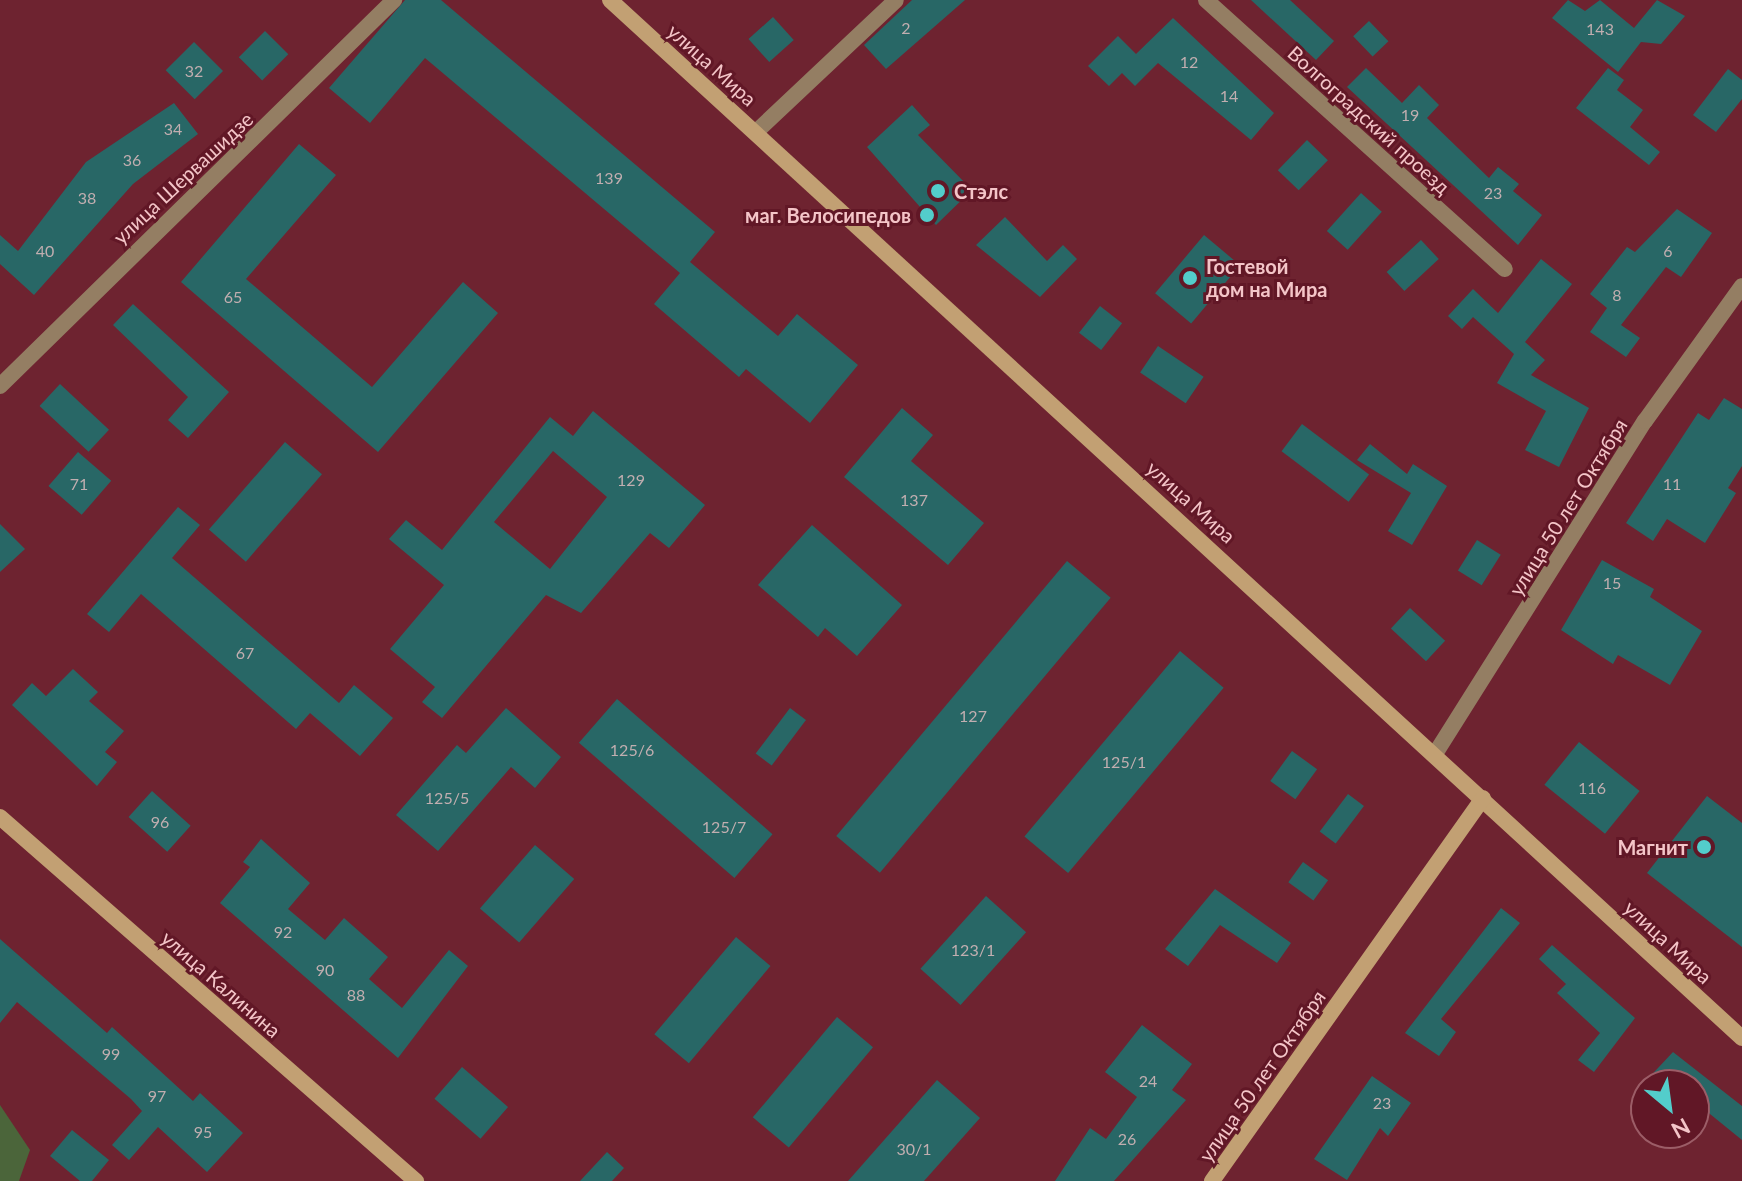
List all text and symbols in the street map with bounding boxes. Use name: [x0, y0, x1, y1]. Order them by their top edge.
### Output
house number: 2: [901, 18, 911, 38]
street label: улица Мира: [663, 19, 761, 111]
house number: 143: [1586, 19, 1614, 39]
street label: Волгоградский проезд: [1283, 41, 1455, 199]
house number: 12: [1180, 52, 1198, 72]
house number: 32: [185, 61, 203, 81]
house number: 14: [1220, 86, 1238, 106]
house number: 19: [1401, 105, 1419, 125]
street label: улица Шервашидзе: [108, 107, 258, 249]
house number: 34: [164, 119, 182, 139]
house number: 36: [123, 150, 141, 170]
house number: 139: [595, 168, 623, 188]
place label: Стэлс: [954, 179, 1008, 203]
marker: Стэлс: [929, 182, 947, 200]
house number: 23: [1484, 183, 1502, 203]
house number: 38: [78, 188, 96, 208]
place label: маг. Велосипедов: [745, 203, 911, 227]
marker: маг. Велосипедов: [918, 206, 936, 224]
house number: 40: [36, 241, 54, 261]
house number: 6: [1663, 241, 1673, 261]
place label: Гостевой дом на Мира: [1206, 254, 1327, 301]
marker: Гостевой дом на Мира: [1181, 269, 1199, 287]
house number: 8: [1612, 285, 1622, 305]
house number: 65: [224, 287, 242, 307]
street label: улица 50 лет Октября: [1504, 414, 1632, 600]
street label: улица Мира: [1142, 456, 1240, 548]
house number: 129: [617, 470, 645, 490]
house number: 71: [70, 474, 88, 494]
house number: 11: [1663, 474, 1681, 494]
house number: 137: [900, 490, 928, 510]
house number: 15: [1603, 573, 1621, 593]
house number: 67: [236, 643, 254, 663]
house number: 127: [959, 706, 987, 726]
house number: 125/6: [610, 740, 654, 760]
house number: 125/1: [1102, 752, 1146, 772]
house number: 116: [1578, 778, 1606, 798]
house number: 125/5: [425, 788, 469, 808]
house number: 96: [151, 812, 169, 832]
house number: 125/7: [702, 817, 746, 837]
place label: Магнит: [1617, 835, 1688, 859]
marker: Магнит: [1695, 838, 1713, 856]
street label: улица Мира: [1619, 895, 1717, 989]
house number: 92: [274, 922, 292, 942]
street label: улица Калинина: [156, 926, 286, 1042]
house number: 123/1: [951, 940, 995, 960]
house number: 90: [316, 960, 334, 980]
house number: 88: [347, 985, 365, 1005]
street label: улица 50 лет Октября: [1194, 986, 1330, 1166]
house number: 99: [102, 1044, 120, 1064]
north arrow: [1630, 1069, 1710, 1149]
house number: 24: [1139, 1071, 1157, 1091]
house number: 97: [148, 1086, 166, 1106]
house number: 23: [1373, 1093, 1391, 1113]
text: N: [1667, 1113, 1695, 1145]
house number: 95: [194, 1122, 212, 1142]
house number: 26: [1118, 1129, 1136, 1149]
house number: 30/1: [896, 1139, 932, 1159]

